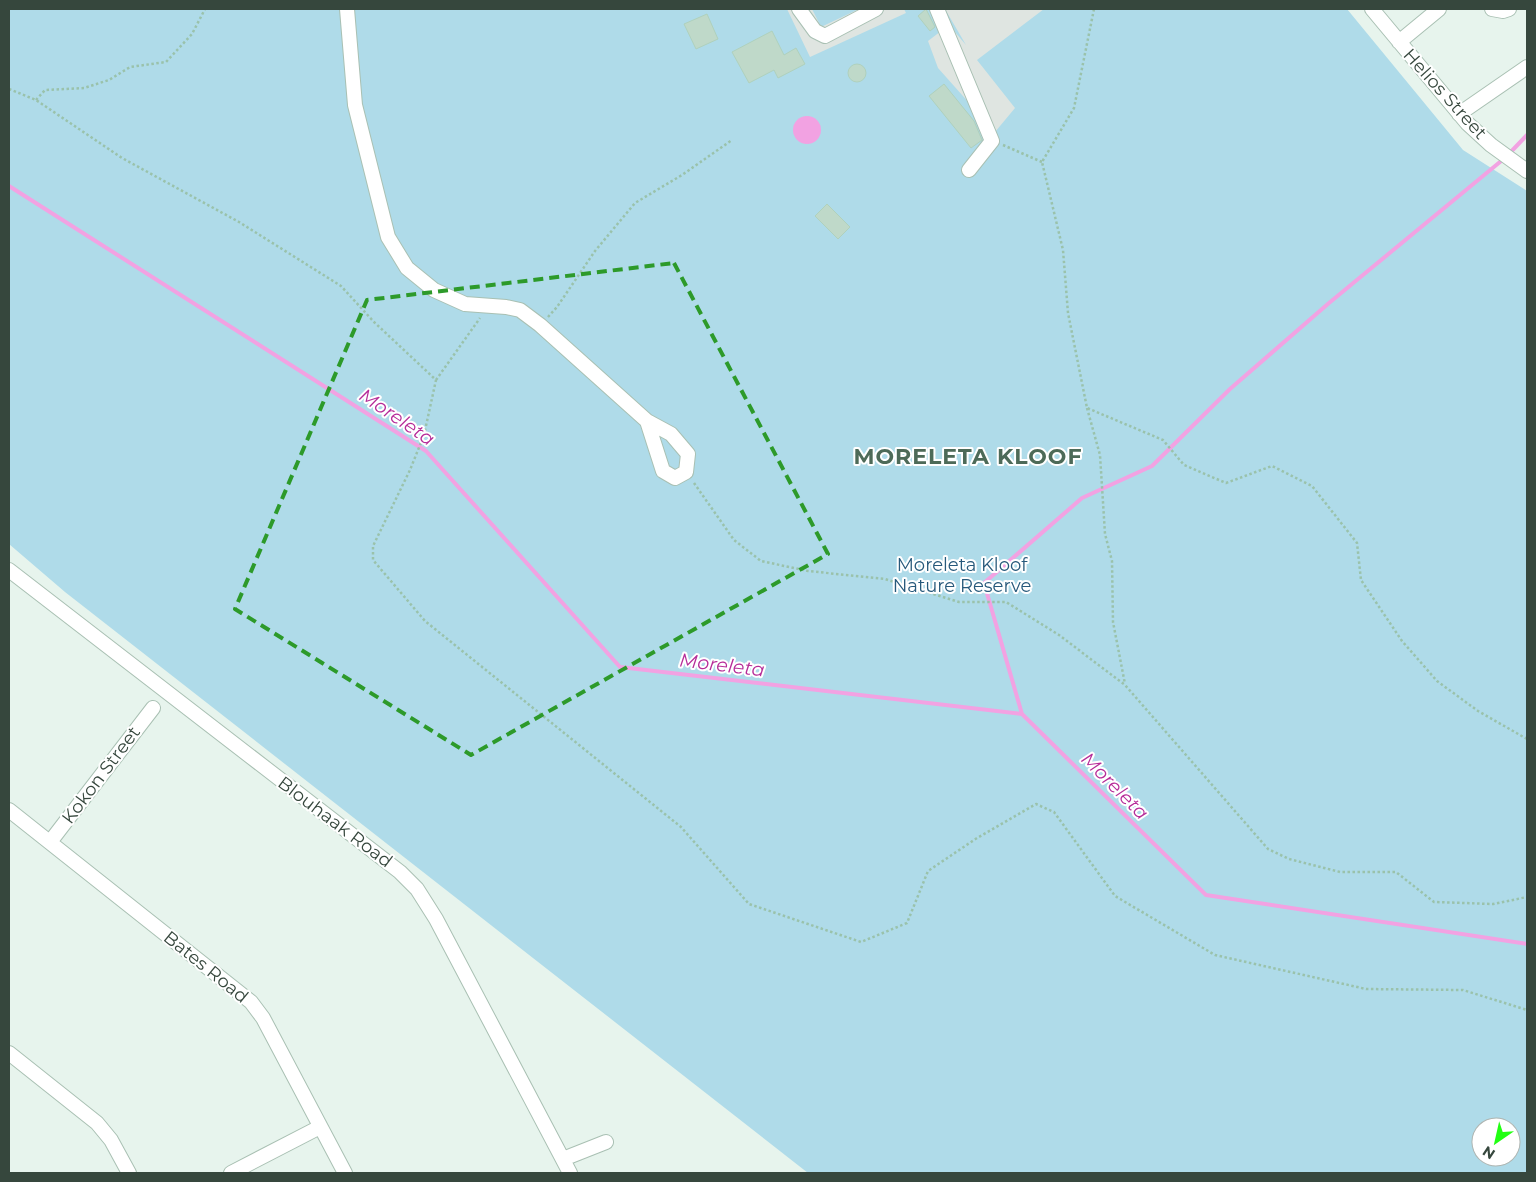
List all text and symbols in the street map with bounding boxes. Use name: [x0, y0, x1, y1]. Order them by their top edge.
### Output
street label: Helios Street: [1399, 44, 1491, 144]
water label: Moreleta: [355, 383, 439, 451]
district label: MORELETA KLOOF: [854, 443, 1082, 470]
park label: Moreleta Kloof Nature Reserve: [893, 554, 1031, 597]
water label: Moreleta: [678, 648, 766, 682]
street label: Kokon Street: [57, 722, 145, 828]
water label: Moreleta: [1077, 748, 1154, 825]
street label: Blouhaak Road: [273, 772, 397, 872]
street label: Bates Road: [159, 926, 253, 1008]
north arrow: [1471, 1117, 1521, 1167]
text: N: [1479, 1142, 1498, 1163]

